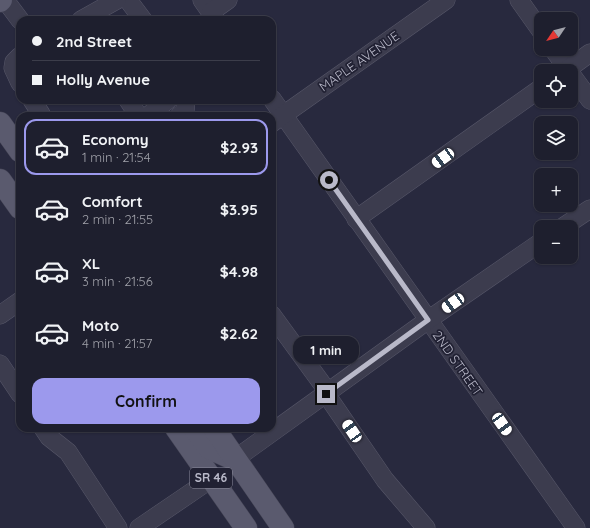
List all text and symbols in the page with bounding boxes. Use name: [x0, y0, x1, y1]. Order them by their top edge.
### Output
north arrow: [534, 12, 578, 56]
map controls: [534, 12, 578, 264]
street label: MAPLE AVENUE: [316, 27, 402, 95]
text: 2nd Street: [56, 32, 132, 51]
button: locate: [534, 64, 578, 108]
text: Holly Avenue: [56, 70, 150, 89]
button: layers: [534, 116, 578, 160]
icon: car: [34, 129, 70, 165]
text: Economy: [82, 130, 149, 149]
text: $2.93: [220, 138, 258, 157]
car: [430, 146, 456, 170]
text: 1 min · 21:54: [82, 149, 151, 165]
button: +: [534, 168, 578, 212]
route start: [320, 171, 338, 189]
icon: car: [34, 191, 70, 227]
text: Comfort: [82, 192, 143, 211]
text: $3.95: [220, 200, 258, 219]
text: 2 min · 21:55: [82, 211, 153, 227]
button: −: [534, 220, 578, 264]
icon: car: [34, 253, 70, 289]
text: XL: [82, 254, 100, 273]
text: $4.98: [220, 262, 258, 281]
text: 3 min · 21:56: [82, 273, 153, 289]
car: [440, 291, 466, 315]
icon: car: [34, 315, 70, 351]
text: Moto: [82, 316, 119, 335]
text: $2.62: [220, 324, 258, 343]
street label: 2ND STREET: [430, 327, 486, 399]
text: 4 min · 21:57: [82, 335, 152, 351]
callout: 1 min: [293, 336, 359, 364]
text: 1 min: [310, 342, 342, 358]
button: Confirm: [32, 378, 260, 424]
route end: [317, 385, 335, 403]
car: [490, 411, 514, 437]
car: [340, 418, 364, 444]
road number: SR 46: [190, 468, 232, 488]

